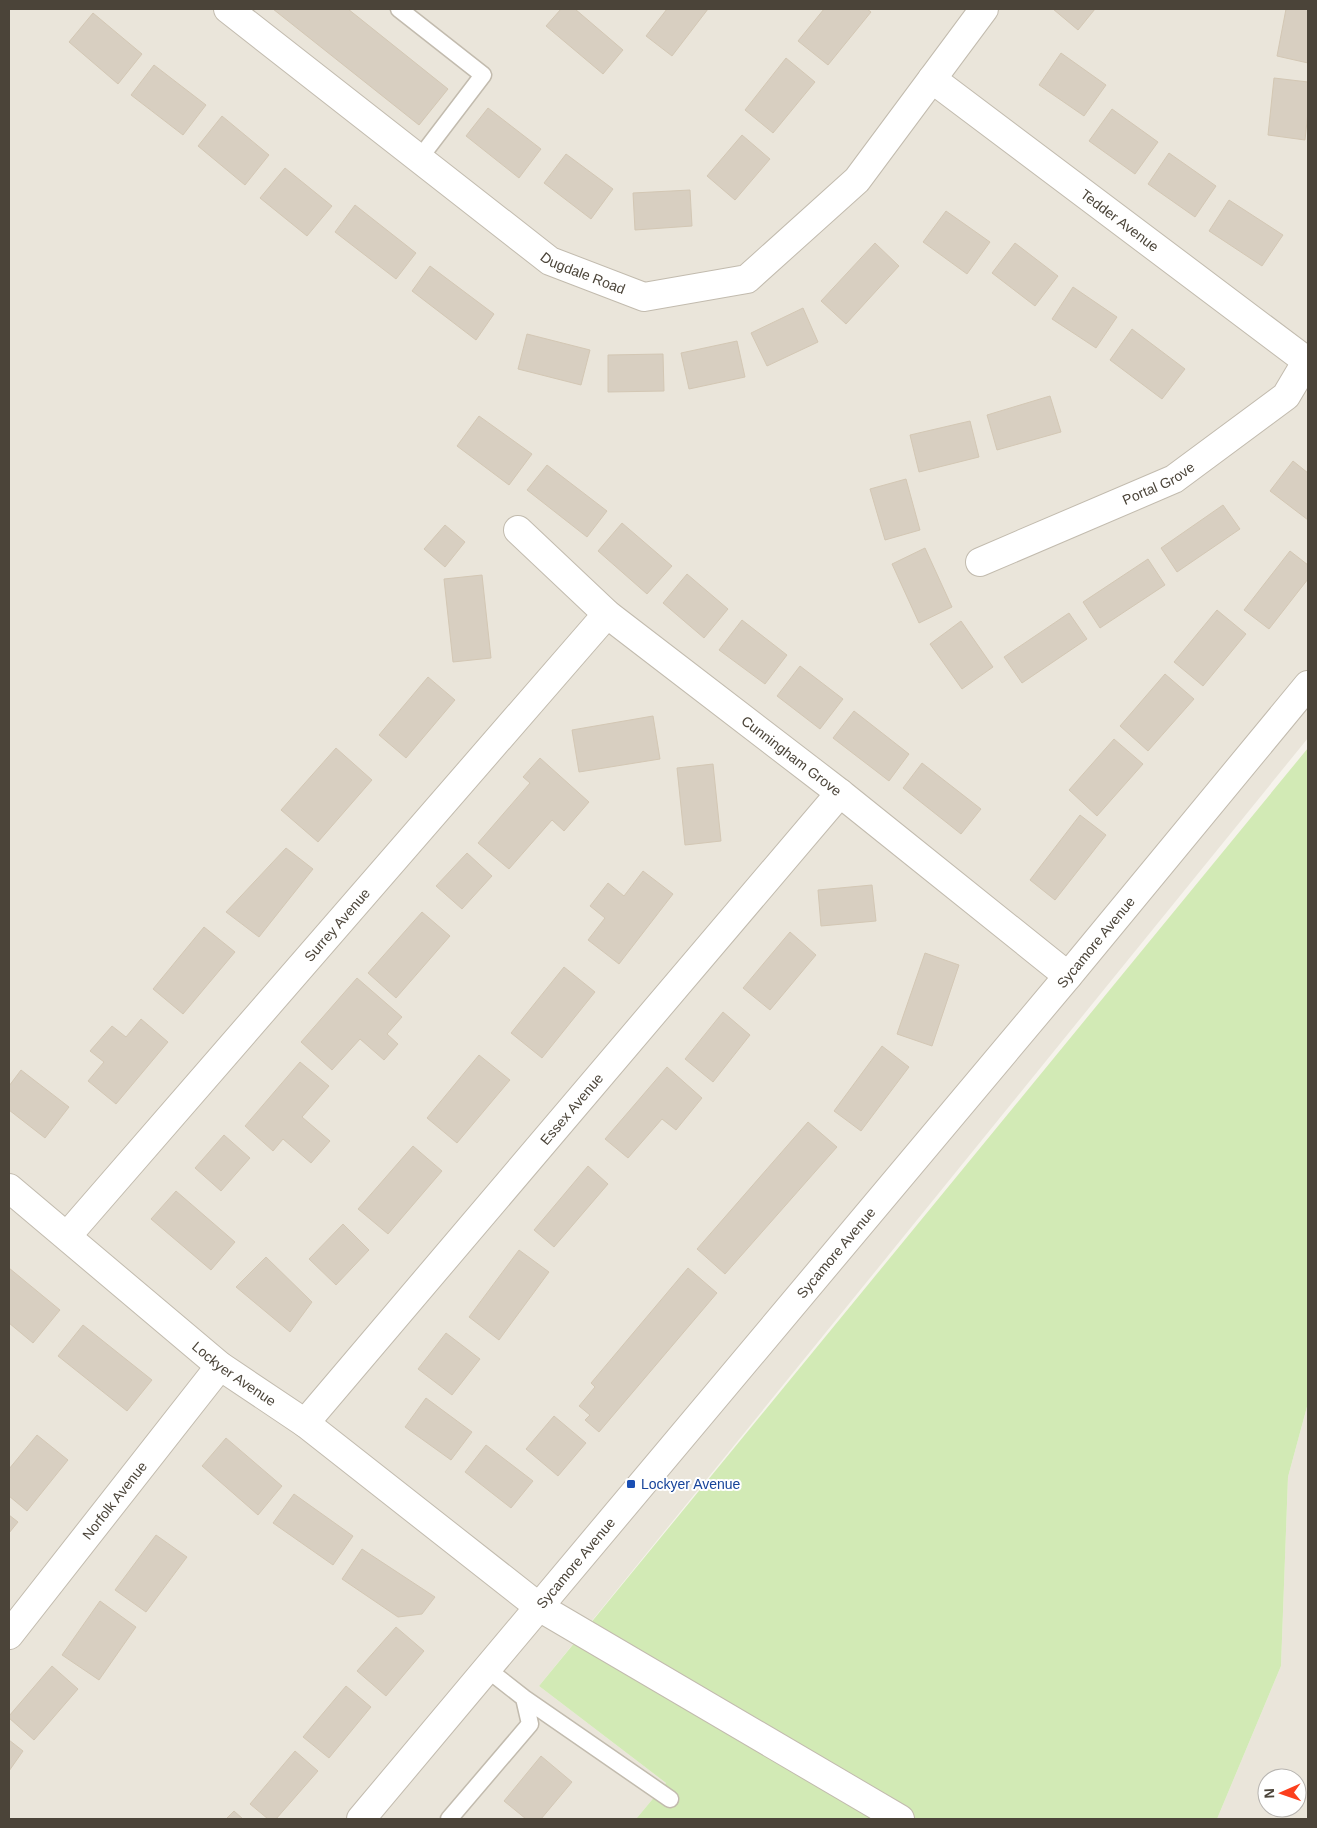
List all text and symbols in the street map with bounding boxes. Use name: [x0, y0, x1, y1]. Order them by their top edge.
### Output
street label: Tedder Avenue: [1078, 186, 1162, 255]
street label: Dugdale Road: [537, 249, 628, 297]
street label: Portal Grove: [1120, 459, 1198, 508]
street label: Cunningham Grove: [738, 712, 845, 799]
street label: Surrey Avenue: [301, 885, 373, 965]
street label: Sycamore Avenue: [1054, 893, 1138, 991]
street label: Essex Avenue: [537, 1070, 607, 1148]
street label: Sycamore Avenue: [793, 1204, 879, 1301]
street label: Lockyer Avenue: [189, 1338, 279, 1409]
street label: Norfolk Avenue: [79, 1458, 150, 1543]
place label: Lockyer Avenue: [641, 1476, 741, 1492]
marker: Lockyer Avenue: [625, 1478, 637, 1490]
street label: Sycamore Avenue: [533, 1514, 618, 1612]
north arrow: [1257, 1768, 1307, 1818]
text: N: [1261, 1788, 1277, 1799]

